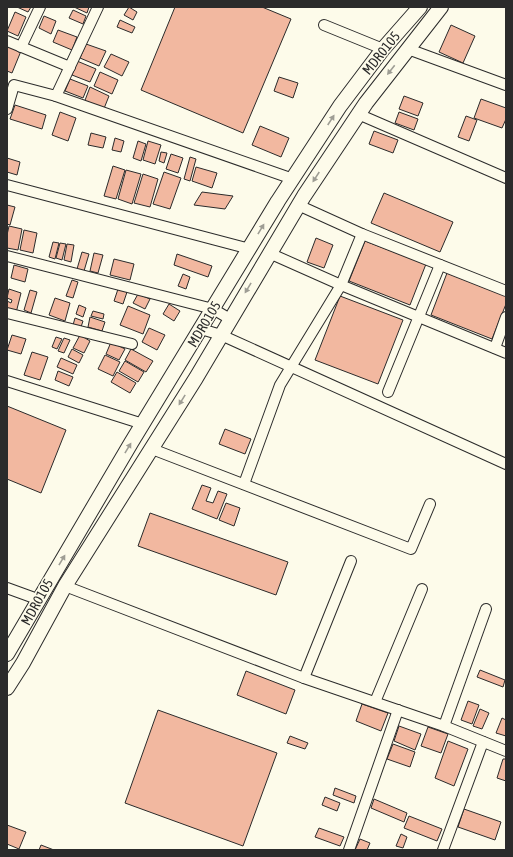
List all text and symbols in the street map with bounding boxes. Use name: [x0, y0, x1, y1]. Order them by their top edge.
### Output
street label: MDR0105: [359, 28, 403, 78]
one-way arrow: [387, 65, 395, 76]
one-way arrow: [327, 114, 335, 125]
one-way arrow: [312, 172, 320, 182]
one-way arrow: [258, 223, 265, 235]
one-way arrow: [245, 282, 252, 294]
street label: MDR0105: [184, 298, 224, 350]
one-way arrow: [179, 394, 186, 406]
one-way arrow: [125, 442, 132, 454]
one-way arrow: [58, 554, 65, 566]
street label: MDR0105: [18, 576, 56, 628]

